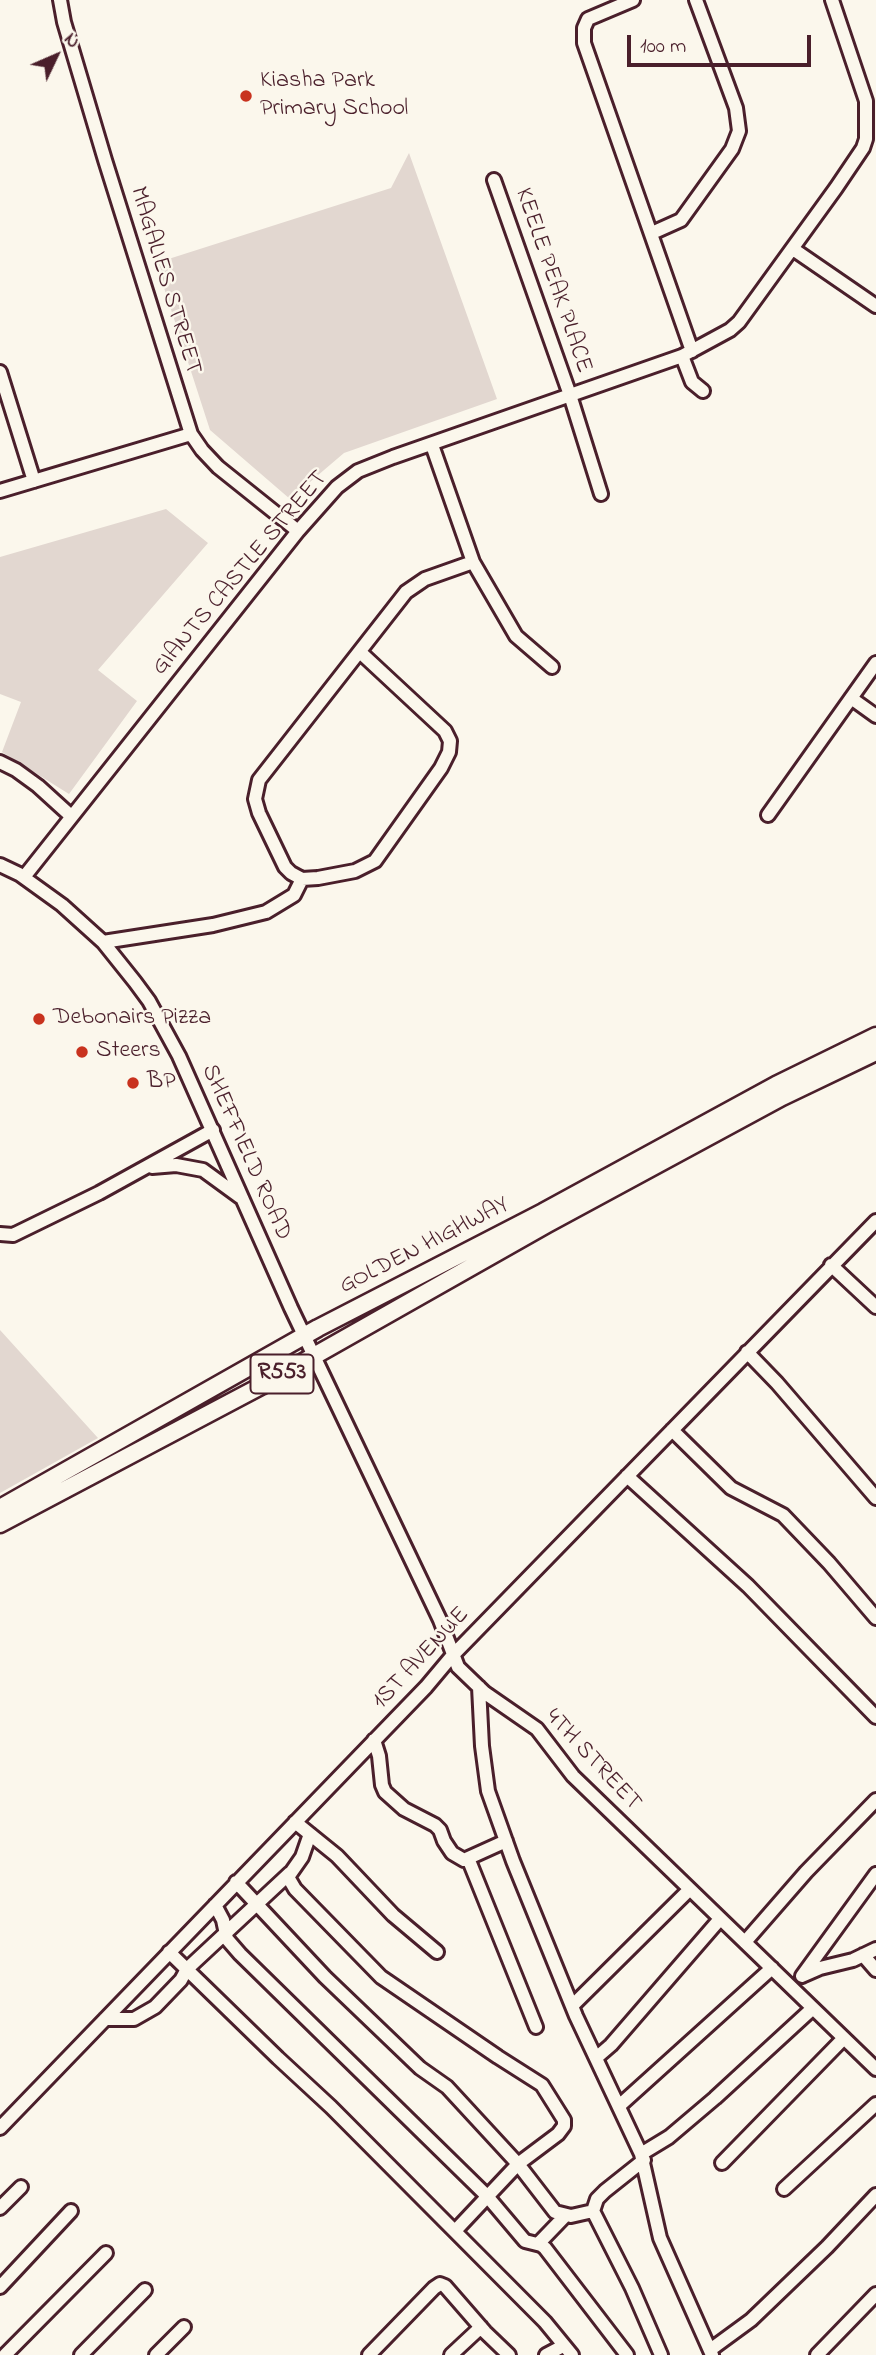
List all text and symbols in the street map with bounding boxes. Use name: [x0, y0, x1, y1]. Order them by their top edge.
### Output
north arrow: [21, 21, 91, 91]
scale bar: [631, 21, 815, 65]
text: N: [57, 27, 86, 55]
text: 100 m: [640, 32, 686, 62]
place label: Kiasha Park Primary School: [260, 68, 408, 124]
marker: Kiasha Park Primary School: [238, 88, 254, 104]
street label: MAGALIES STREET: [122, 184, 206, 378]
street label: KEELE PEAK PLACE: [507, 185, 597, 377]
street label: GIANTS CASTLE STREET: [147, 466, 335, 682]
place label: Debonairs Pizza: [53, 1005, 211, 1033]
marker: Debonairs Pizza: [31, 1011, 47, 1027]
place label: Steers: [96, 1038, 161, 1066]
marker: Steers: [74, 1044, 90, 1060]
street label: SHEFFIELD ROAD: [193, 1061, 297, 1245]
place label: BP: [147, 1069, 176, 1097]
marker: BP: [125, 1075, 141, 1091]
street label: GOLDEN HIGHWAY: [335, 1192, 515, 1302]
road number: R553: [250, 1354, 314, 1394]
street label: 1ST AVENUE: [367, 1602, 477, 1716]
street label: 4TH STREET: [538, 1704, 646, 1818]

